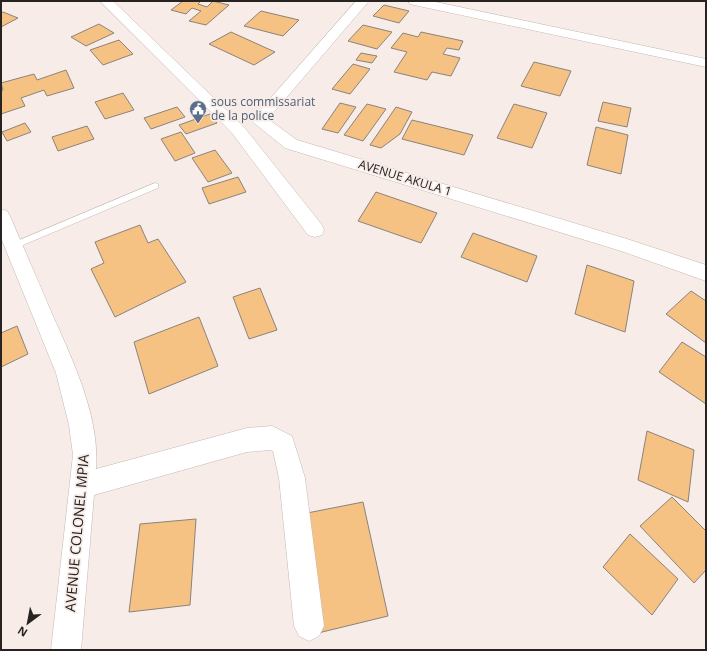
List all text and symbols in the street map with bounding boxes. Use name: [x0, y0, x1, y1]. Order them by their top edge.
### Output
place label: sous commissariat de la police: [211, 93, 315, 124]
public building icon: sous commissariat de la police: [188, 99, 208, 124]
street label: AVENUE AKULA 1: [357, 155, 454, 200]
street label: AVENUE COLONEL MPIA: [60, 453, 93, 613]
north arrow: [8, 603, 48, 643]
text: N: [15, 623, 30, 641]

